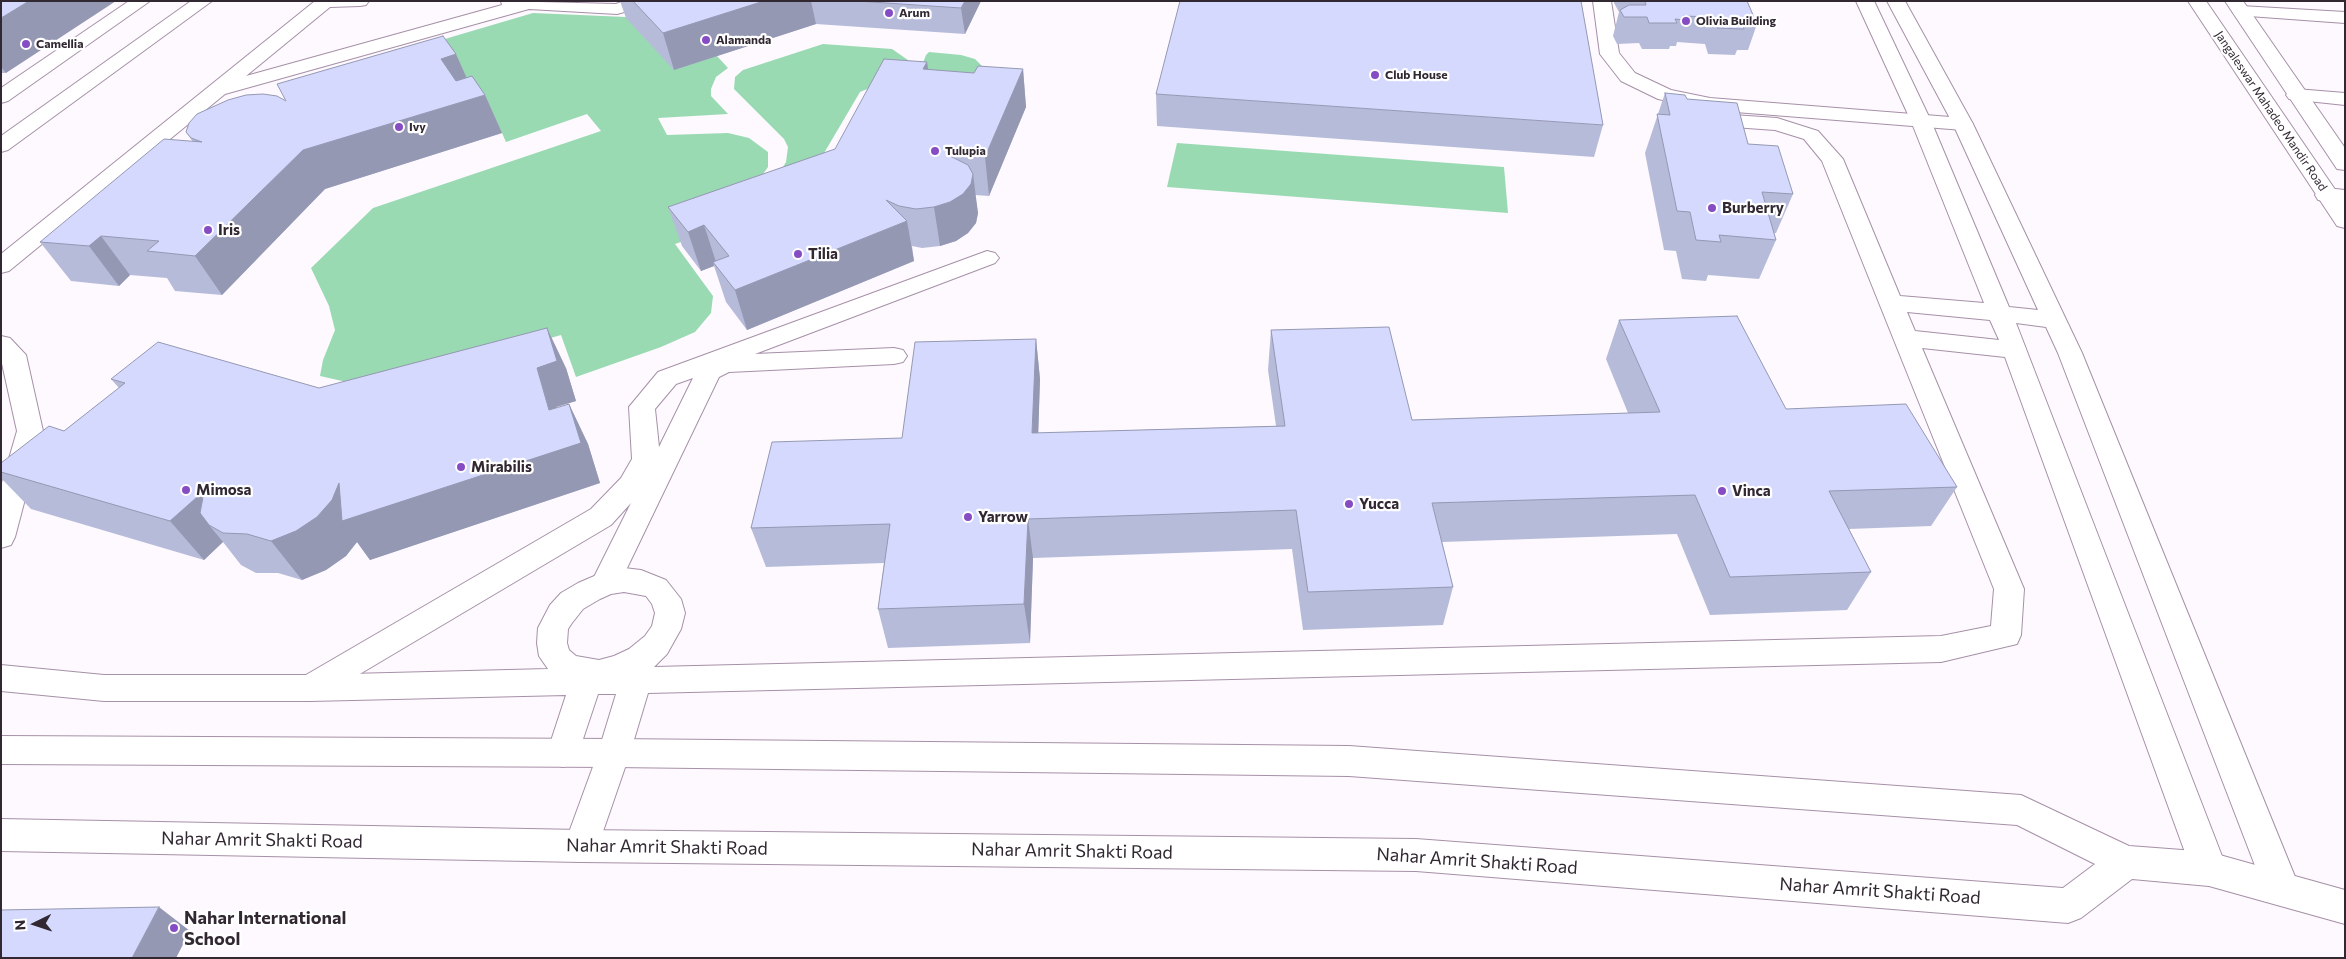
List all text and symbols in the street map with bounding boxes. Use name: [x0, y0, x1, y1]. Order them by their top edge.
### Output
place label: Arum: [899, 6, 930, 20]
marker: Arum: [883, 7, 895, 19]
place label: Olivia Building: [1696, 14, 1776, 28]
marker: Olivia Building: [1680, 15, 1692, 27]
street label: Jangaleswar Mahadeo Mandir Road: [2212, 28, 2330, 194]
place label: Alamanda: [716, 33, 771, 47]
marker: Alamanda: [700, 34, 712, 46]
place label: Camellia: [36, 37, 84, 51]
marker: Camellia: [20, 38, 32, 50]
place label: Club House: [1385, 68, 1448, 82]
marker: Club House: [1369, 69, 1381, 81]
place label: Ivy: [409, 120, 426, 134]
marker: Ivy: [393, 121, 405, 133]
place label: Tulupia: [945, 144, 986, 158]
marker: Tulupia: [929, 145, 941, 157]
place label: Burberry: [1722, 199, 1784, 217]
marker: Burberry: [1706, 202, 1718, 214]
place label: Iris: [218, 221, 240, 239]
marker: Iris: [202, 224, 214, 236]
place label: Tilia: [808, 245, 838, 263]
marker: Tilia: [792, 248, 804, 260]
place label: Mirabilis: [471, 458, 532, 476]
marker: Mirabilis: [455, 461, 467, 473]
place label: Mimosa: [196, 481, 251, 499]
place label: Vinca: [1732, 482, 1771, 500]
marker: Mimosa: [180, 484, 192, 496]
marker: Vinca: [1716, 485, 1728, 497]
place label: Yucca: [1359, 495, 1399, 513]
marker: Yucca: [1343, 498, 1355, 510]
place label: Yarrow: [978, 508, 1028, 526]
marker: Yarrow: [962, 511, 974, 523]
street label: Nahar Amrit Shakti Road: [161, 827, 363, 853]
street label: Nahar Amrit Shakti Road: [566, 834, 768, 860]
street label: Nahar Amrit Shakti Road: [971, 838, 1173, 864]
street label: Nahar Amrit Shakti Road: [1376, 843, 1578, 879]
street label: Nahar Amrit Shakti Road: [1779, 873, 1981, 909]
north arrow: [10, 899, 60, 949]
place label: Nahar International School: [184, 907, 346, 950]
text: N: [11, 919, 28, 931]
marker: Nahar International School: [168, 922, 180, 934]

